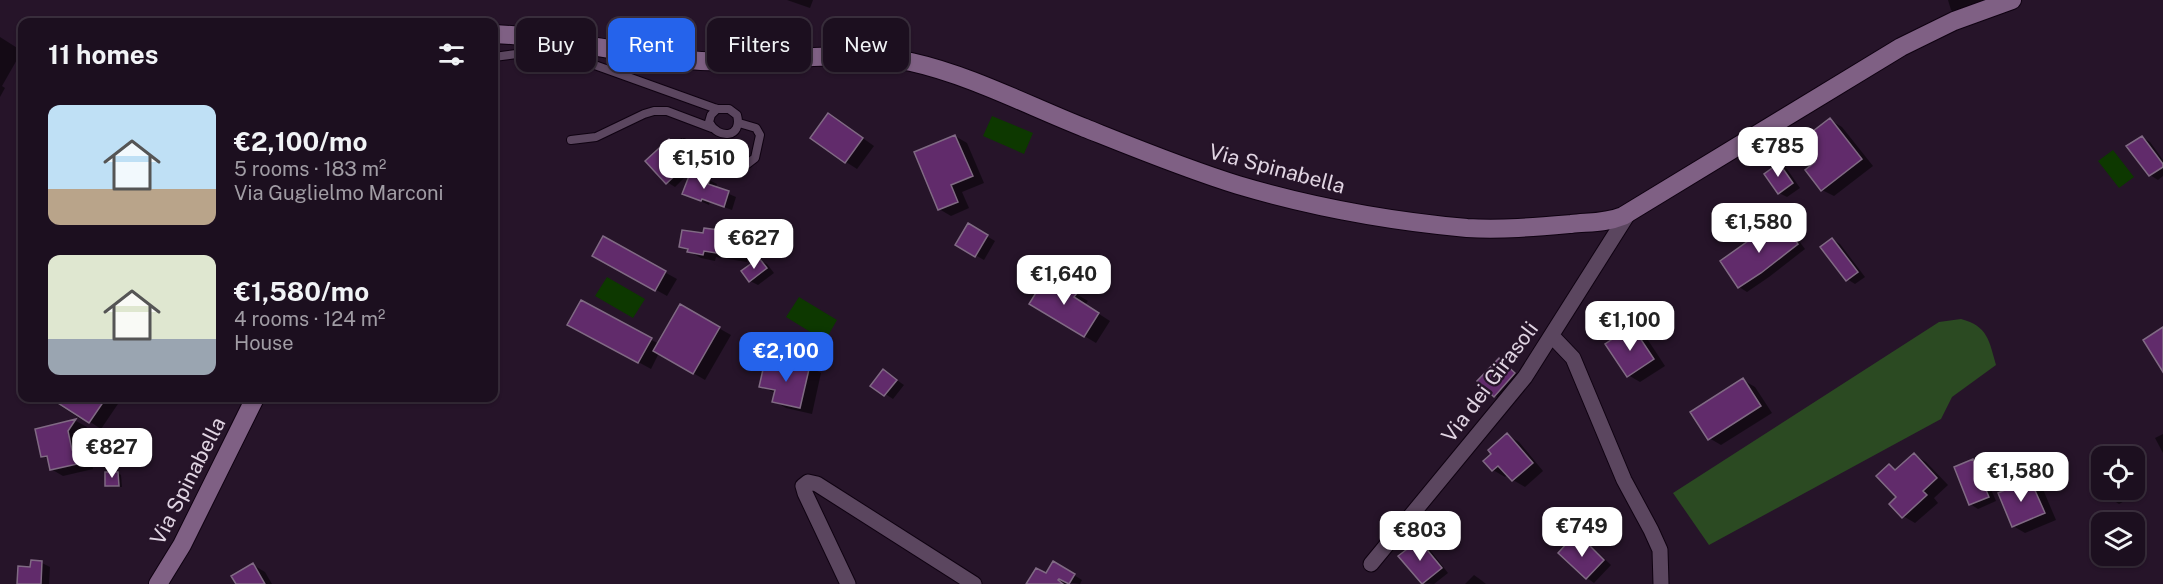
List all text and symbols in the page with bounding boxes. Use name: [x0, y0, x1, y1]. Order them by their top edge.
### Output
chip: Buy: [516, 18, 596, 72]
chip: Rent: [608, 18, 695, 72]
chip: Filters: [707, 18, 811, 72]
chip: New: [823, 18, 909, 72]
icon: filters: [435, 38, 468, 71]
text: 11 homes: [48, 39, 158, 70]
text: €2,100/mo: [234, 126, 367, 157]
pin: €785: [1742, 127, 1814, 178]
icon: home: [96, 129, 168, 201]
text: €785: [1752, 134, 1804, 158]
street label: Via Spinabella: [1206, 138, 1348, 199]
pin: €1,510: [655, 139, 753, 190]
text: €1,510: [673, 146, 735, 170]
text: 5 rooms · 183 m²: [234, 157, 386, 181]
text: Via Guglielmo Marconi: [234, 181, 444, 205]
pin: €1,580: [1710, 203, 1808, 254]
text: €1,580: [1726, 210, 1792, 234]
pin: €627: [718, 219, 790, 270]
text: €627: [728, 226, 780, 250]
pin: €1,640: [1015, 255, 1113, 306]
text: €1,640: [1031, 262, 1097, 286]
text: €1,580/mo: [234, 276, 369, 307]
icon: home: [96, 279, 168, 351]
pin: €1,100: [1581, 301, 1679, 352]
text: 4 rooms · 124 m²: [234, 307, 385, 331]
text: €1,100: [1599, 308, 1661, 332]
street label: Via dei Girasoli: [1436, 316, 1543, 447]
text: House: [234, 331, 294, 355]
pin: €2,100: [737, 332, 835, 383]
text: €2,100: [753, 339, 819, 363]
street label: Via Spinabella: [145, 413, 230, 549]
pin: €827: [76, 428, 148, 479]
text: €827: [86, 435, 138, 459]
map controls: [2091, 446, 2145, 566]
button: locate: [2091, 446, 2145, 500]
pin: €1,580: [1972, 452, 2070, 503]
text: €1,580: [1988, 459, 2054, 483]
pin: €749: [1546, 507, 1618, 558]
pin: €803: [1384, 511, 1456, 562]
button: layers: [2091, 512, 2145, 566]
text: €749: [1556, 514, 1608, 538]
text: €803: [1394, 518, 1446, 542]

